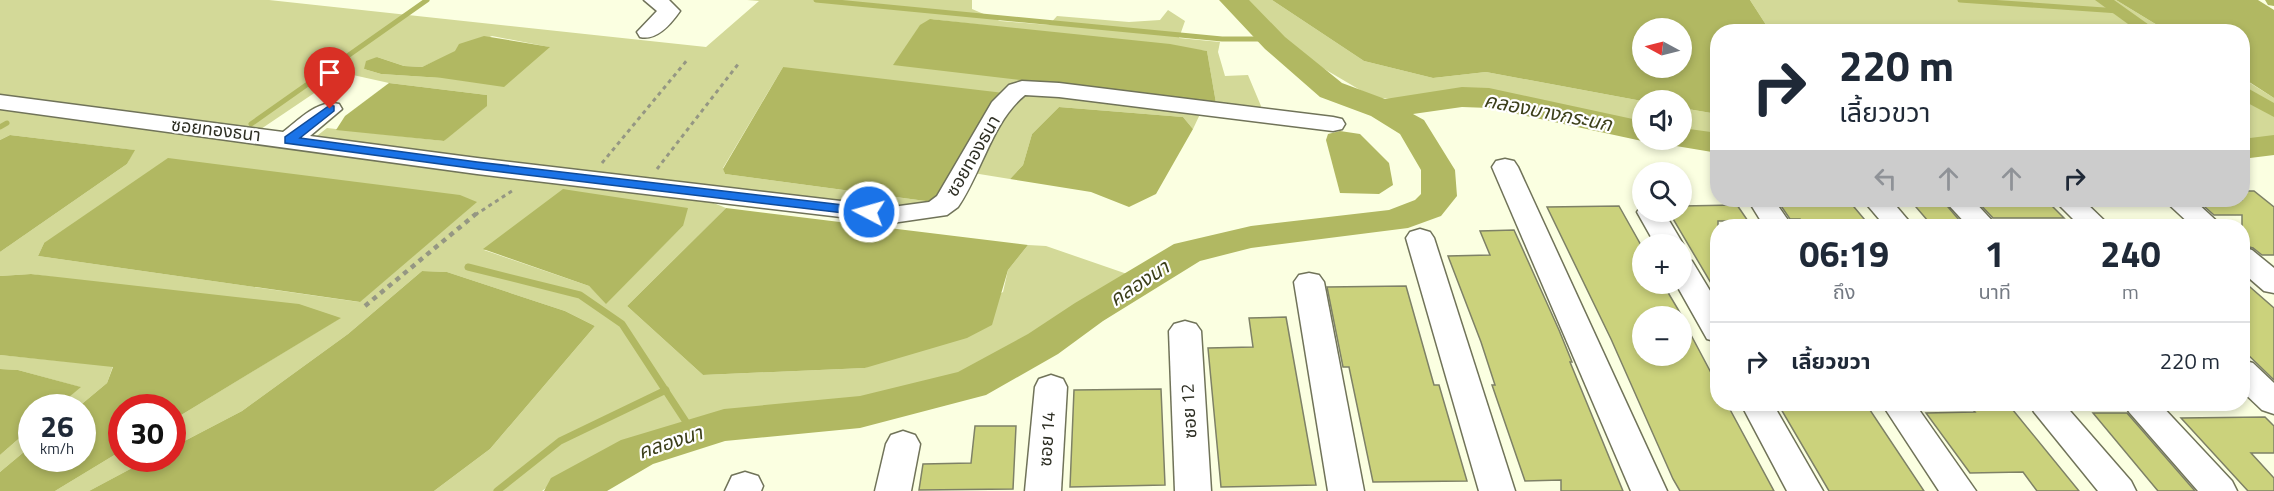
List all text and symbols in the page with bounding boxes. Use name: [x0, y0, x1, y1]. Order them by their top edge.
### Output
north arrow: [1632, 18, 1692, 78]
map controls: [1632, 18, 1692, 366]
text: 220 m: [1839, 33, 1954, 97]
pin: [304, 47, 355, 109]
icon: right: [1740, 48, 1818, 126]
icon: arrive: [313, 56, 346, 89]
water label: คลองบางกระนก: [1482, 84, 1616, 139]
button: sound: [1632, 90, 1692, 150]
text: เลี้ยวขวา: [1839, 91, 1930, 132]
street label: ซอยทองธนา: [938, 110, 1007, 202]
street label: ซอยทองธนา: [170, 111, 262, 148]
button: search: [1632, 162, 1692, 222]
icon: left: [1869, 162, 1902, 195]
icon: ahead: [1932, 162, 1965, 195]
icon: ahead: [1995, 162, 2028, 195]
icon: right: [2058, 162, 2091, 195]
position arrow: [837, 180, 901, 244]
text: 06:19: [1799, 226, 1889, 281]
text: 1: [1985, 226, 2005, 281]
text: 240: [2100, 226, 2161, 281]
button: +: [1632, 234, 1692, 294]
water label: คลองนา: [1102, 251, 1176, 314]
text: ถึง: [1833, 276, 1856, 307]
text: นาที: [1978, 276, 2011, 307]
text: m: [2122, 276, 2139, 307]
button: −: [1632, 306, 1692, 366]
text: เลี้ยวขวา: [1791, 344, 1871, 378]
text: 220 m: [2160, 344, 2220, 378]
icon: right: [1740, 345, 1773, 378]
street label: ซอย 12: [1174, 383, 1203, 439]
speed limit sign: 30: [108, 394, 186, 472]
text: 26: [40, 403, 74, 449]
street label: ซอย 14: [1031, 411, 1062, 467]
water label: คลองนา: [634, 416, 707, 467]
text: km/h: [40, 437, 74, 460]

